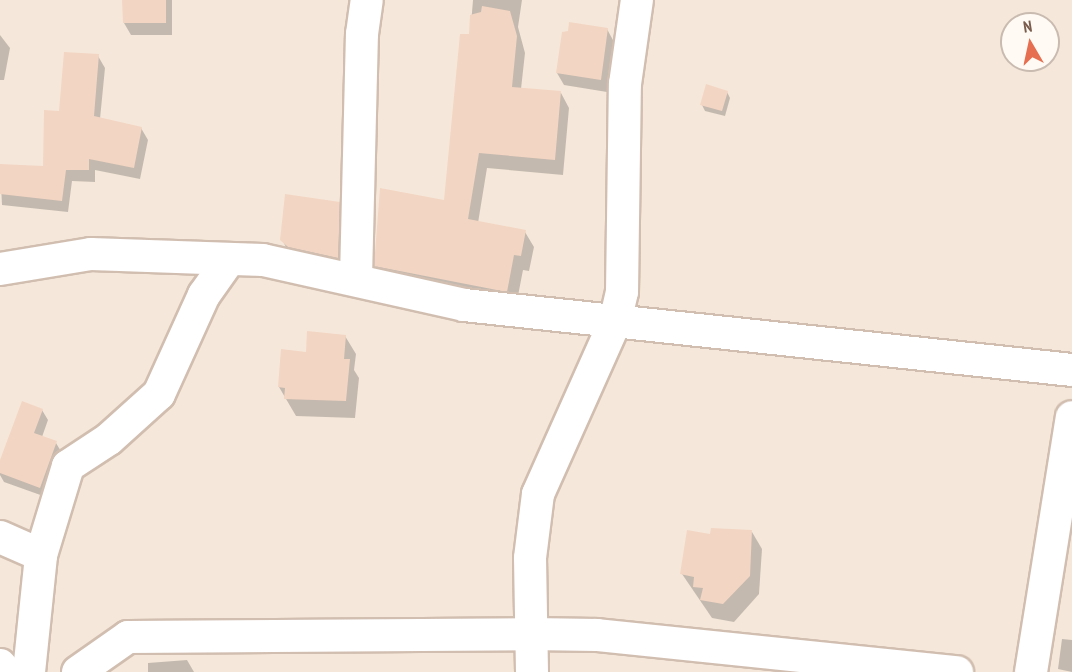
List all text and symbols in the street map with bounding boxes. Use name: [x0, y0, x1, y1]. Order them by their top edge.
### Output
north arrow: [1000, 12, 1060, 72]
text: N: [1022, 16, 1033, 37]

